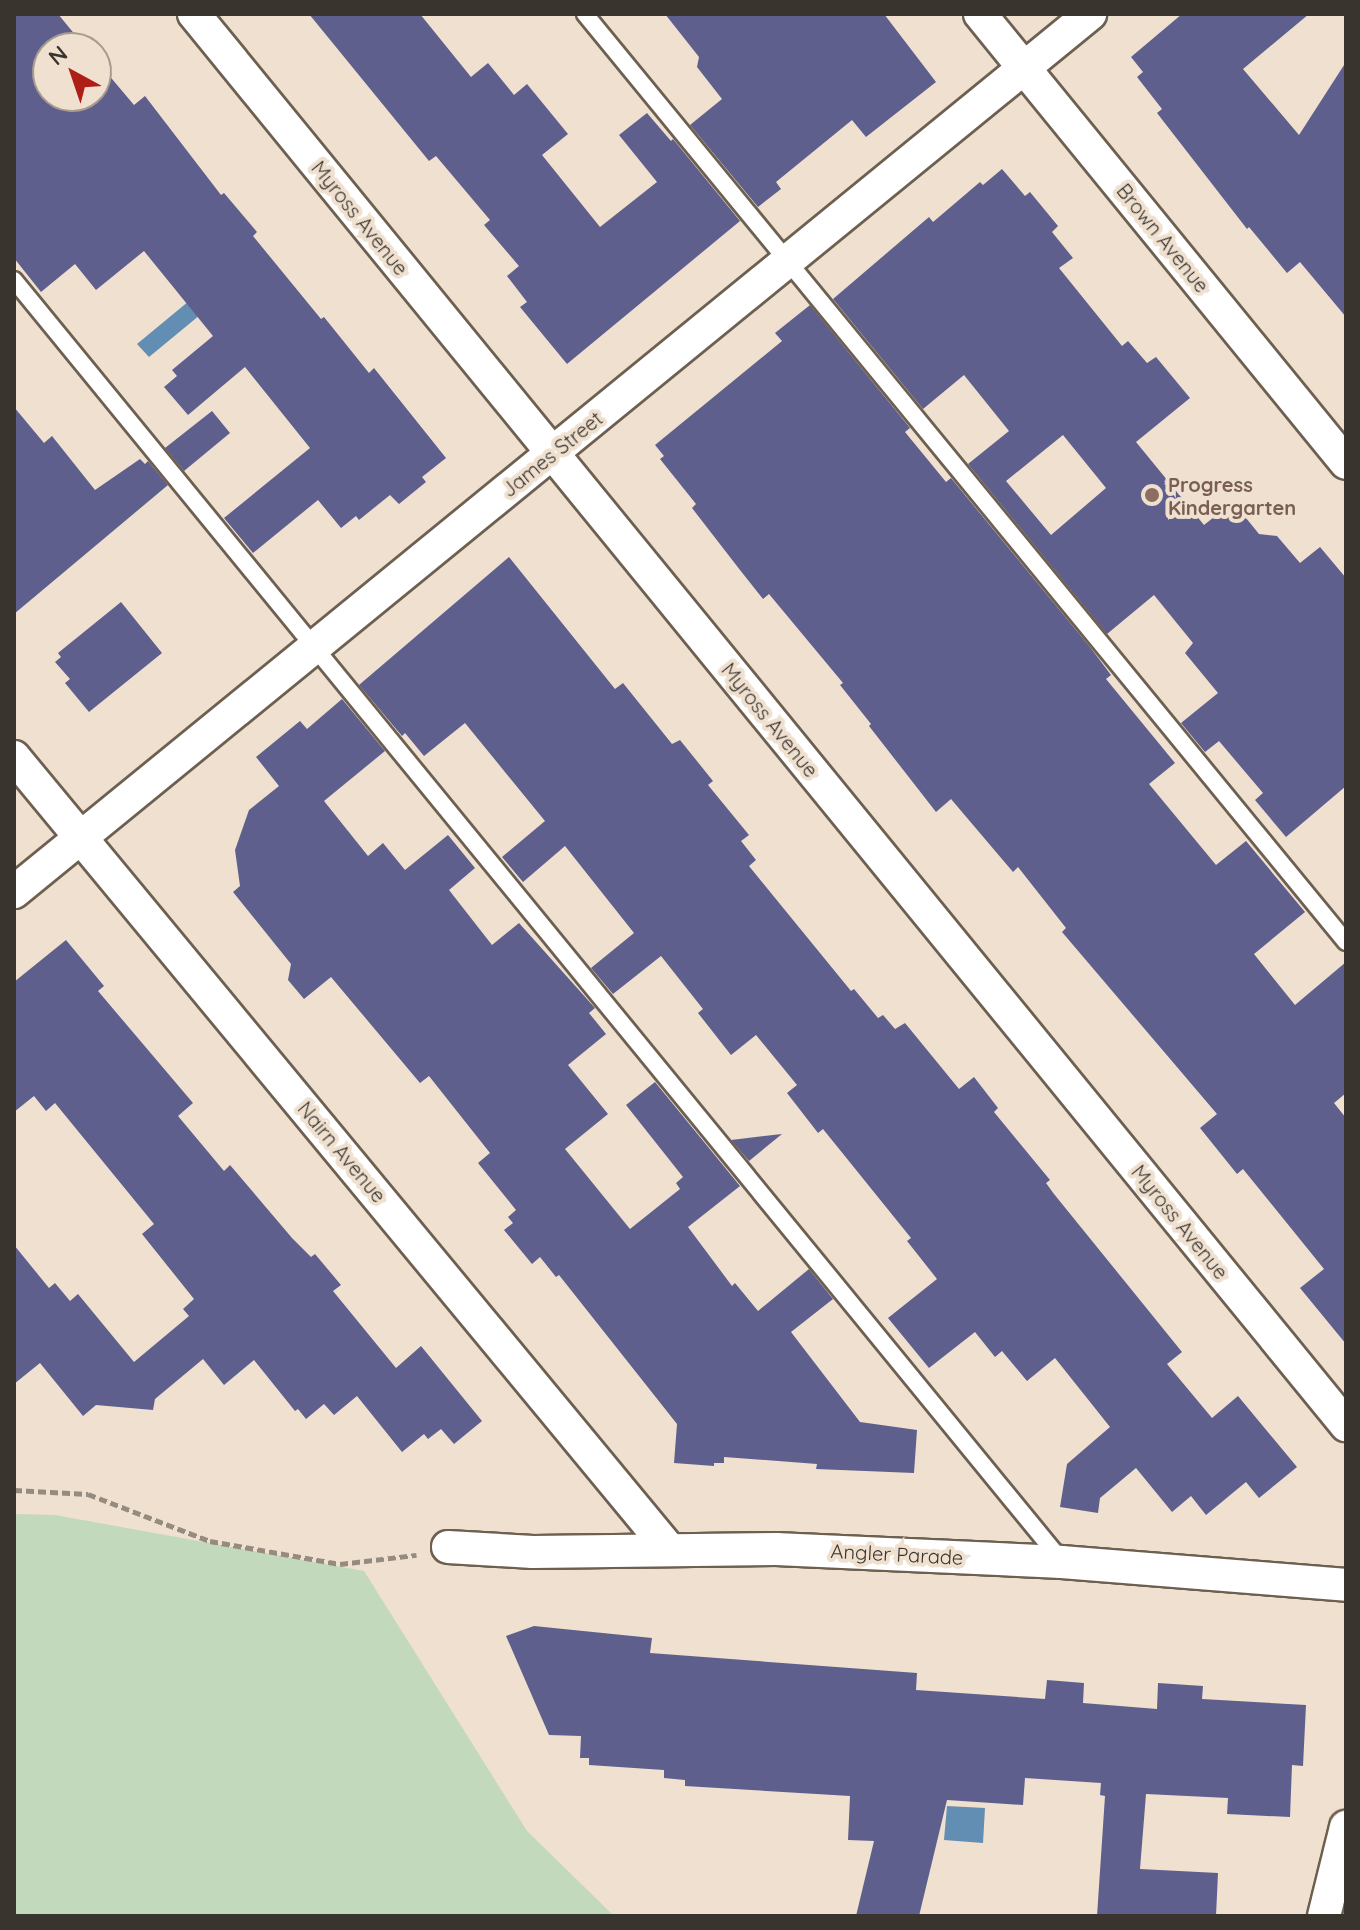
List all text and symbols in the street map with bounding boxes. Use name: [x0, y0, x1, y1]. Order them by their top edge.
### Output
north arrow: [32, 32, 112, 112]
text: N: [43, 39, 73, 71]
street label: Myross Avenue: [307, 156, 413, 280]
street label: Brown Avenue: [1112, 179, 1214, 297]
street label: James Street: [497, 406, 607, 502]
place label: Progress Kindergarten: [1168, 472, 1296, 519]
marker: Progress Kindergarten: [1143, 486, 1161, 504]
street label: Myross Avenue: [717, 658, 823, 782]
street label: Nairn Avenue: [293, 1097, 391, 1207]
street label: Myross Avenue: [1127, 1160, 1233, 1284]
street label: Angler Parade: [830, 1539, 964, 1569]

